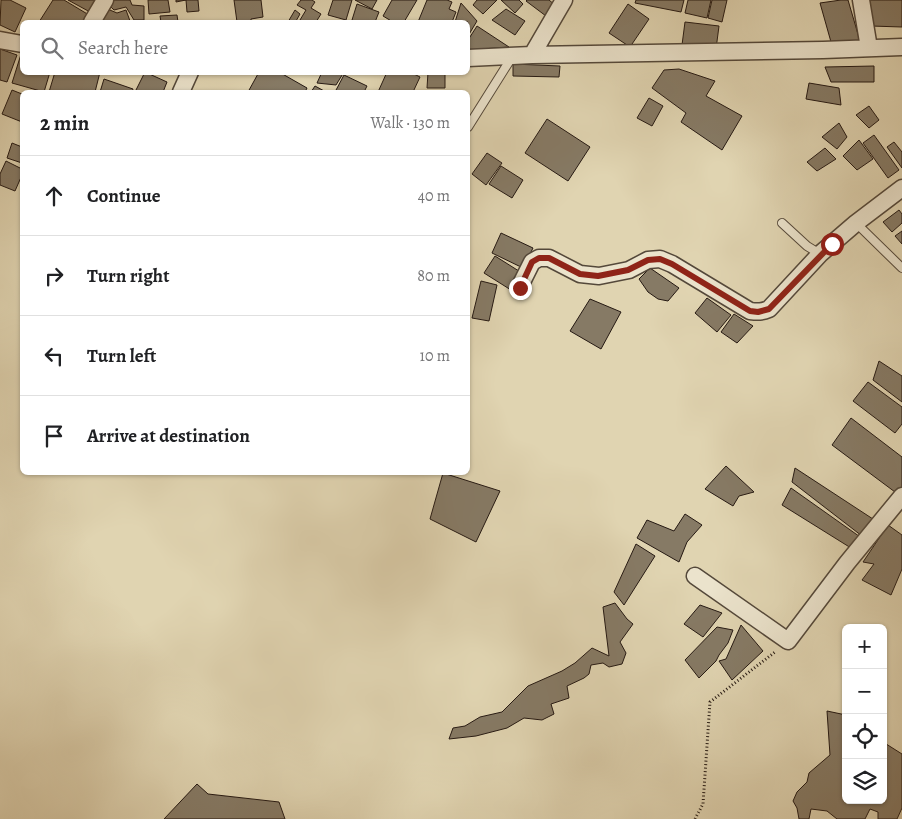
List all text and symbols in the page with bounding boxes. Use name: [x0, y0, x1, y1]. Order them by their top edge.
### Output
search box: [20, 20, 470, 75]
icon: search: [38, 34, 66, 62]
text: Search here: [78, 35, 168, 61]
text: 2 min: [40, 109, 89, 137]
text: Walk · 130 m: [370, 112, 450, 134]
icon: ahead: [40, 182, 68, 210]
text: Continue: [87, 183, 161, 209]
text: 40 m: [418, 185, 450, 207]
route start: [821, 233, 844, 256]
icon: right: [40, 262, 68, 290]
text: Turn right: [87, 263, 169, 289]
text: 80 m: [417, 265, 450, 287]
route end: [509, 277, 532, 300]
icon: left: [40, 342, 68, 370]
text: Turn left: [87, 343, 156, 369]
text: 10 m: [420, 345, 450, 367]
icon: arrive: [40, 422, 68, 450]
text: Arrive at destination: [87, 423, 250, 449]
map controls: [842, 624, 887, 804]
button: +: [842, 624, 887, 669]
button: −: [842, 669, 887, 714]
button: locate: [842, 714, 887, 759]
button: layers: [842, 759, 887, 804]

